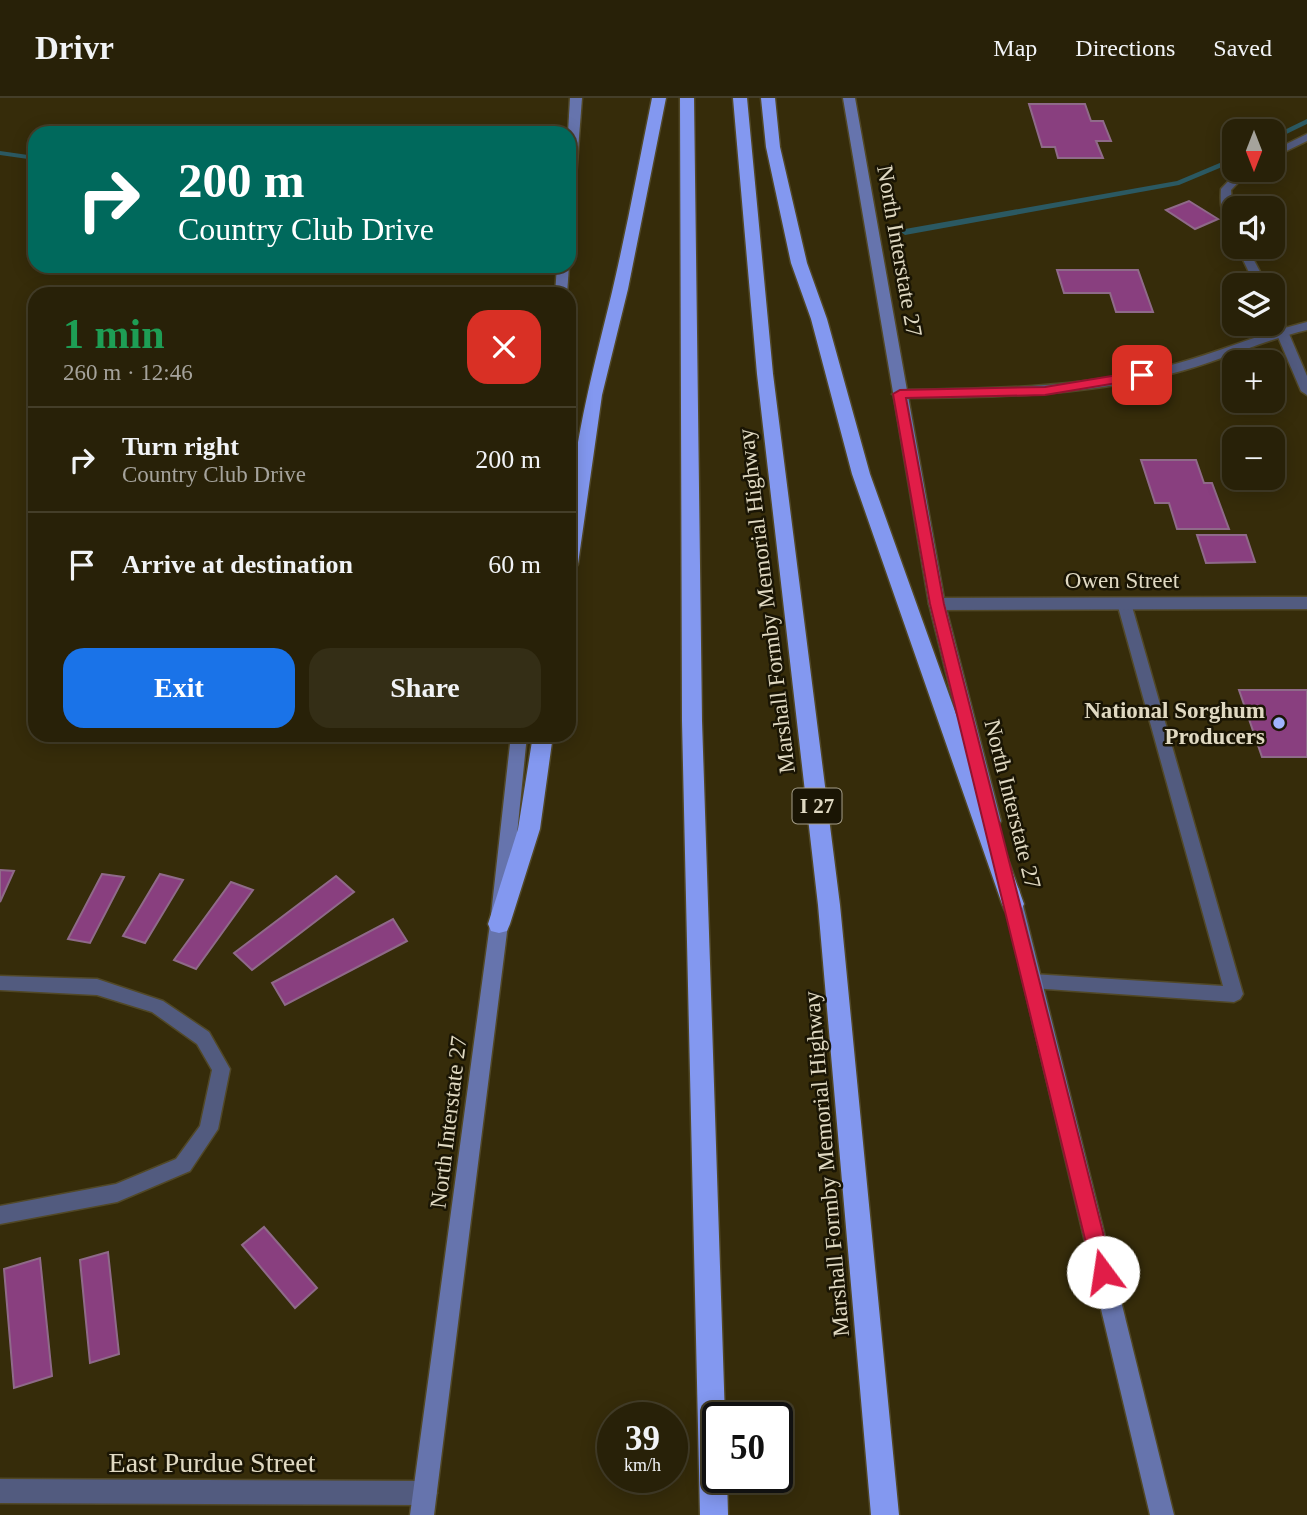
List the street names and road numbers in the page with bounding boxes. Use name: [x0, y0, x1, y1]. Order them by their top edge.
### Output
street label: North Interstate 27: [872, 163, 927, 339]
street label: Marshall Formby Memorial Highway: [733, 427, 800, 775]
street label: Owen Street: [1065, 568, 1180, 593]
street label: North Interstate 27: [979, 717, 1046, 891]
road number: I 27: [792, 788, 842, 824]
street label: Marshall Formby Memorial Highway: [799, 990, 854, 1338]
street label: North Interstate 27: [426, 1034, 471, 1210]
street label: East Purdue Street: [109, 1447, 316, 1478]

